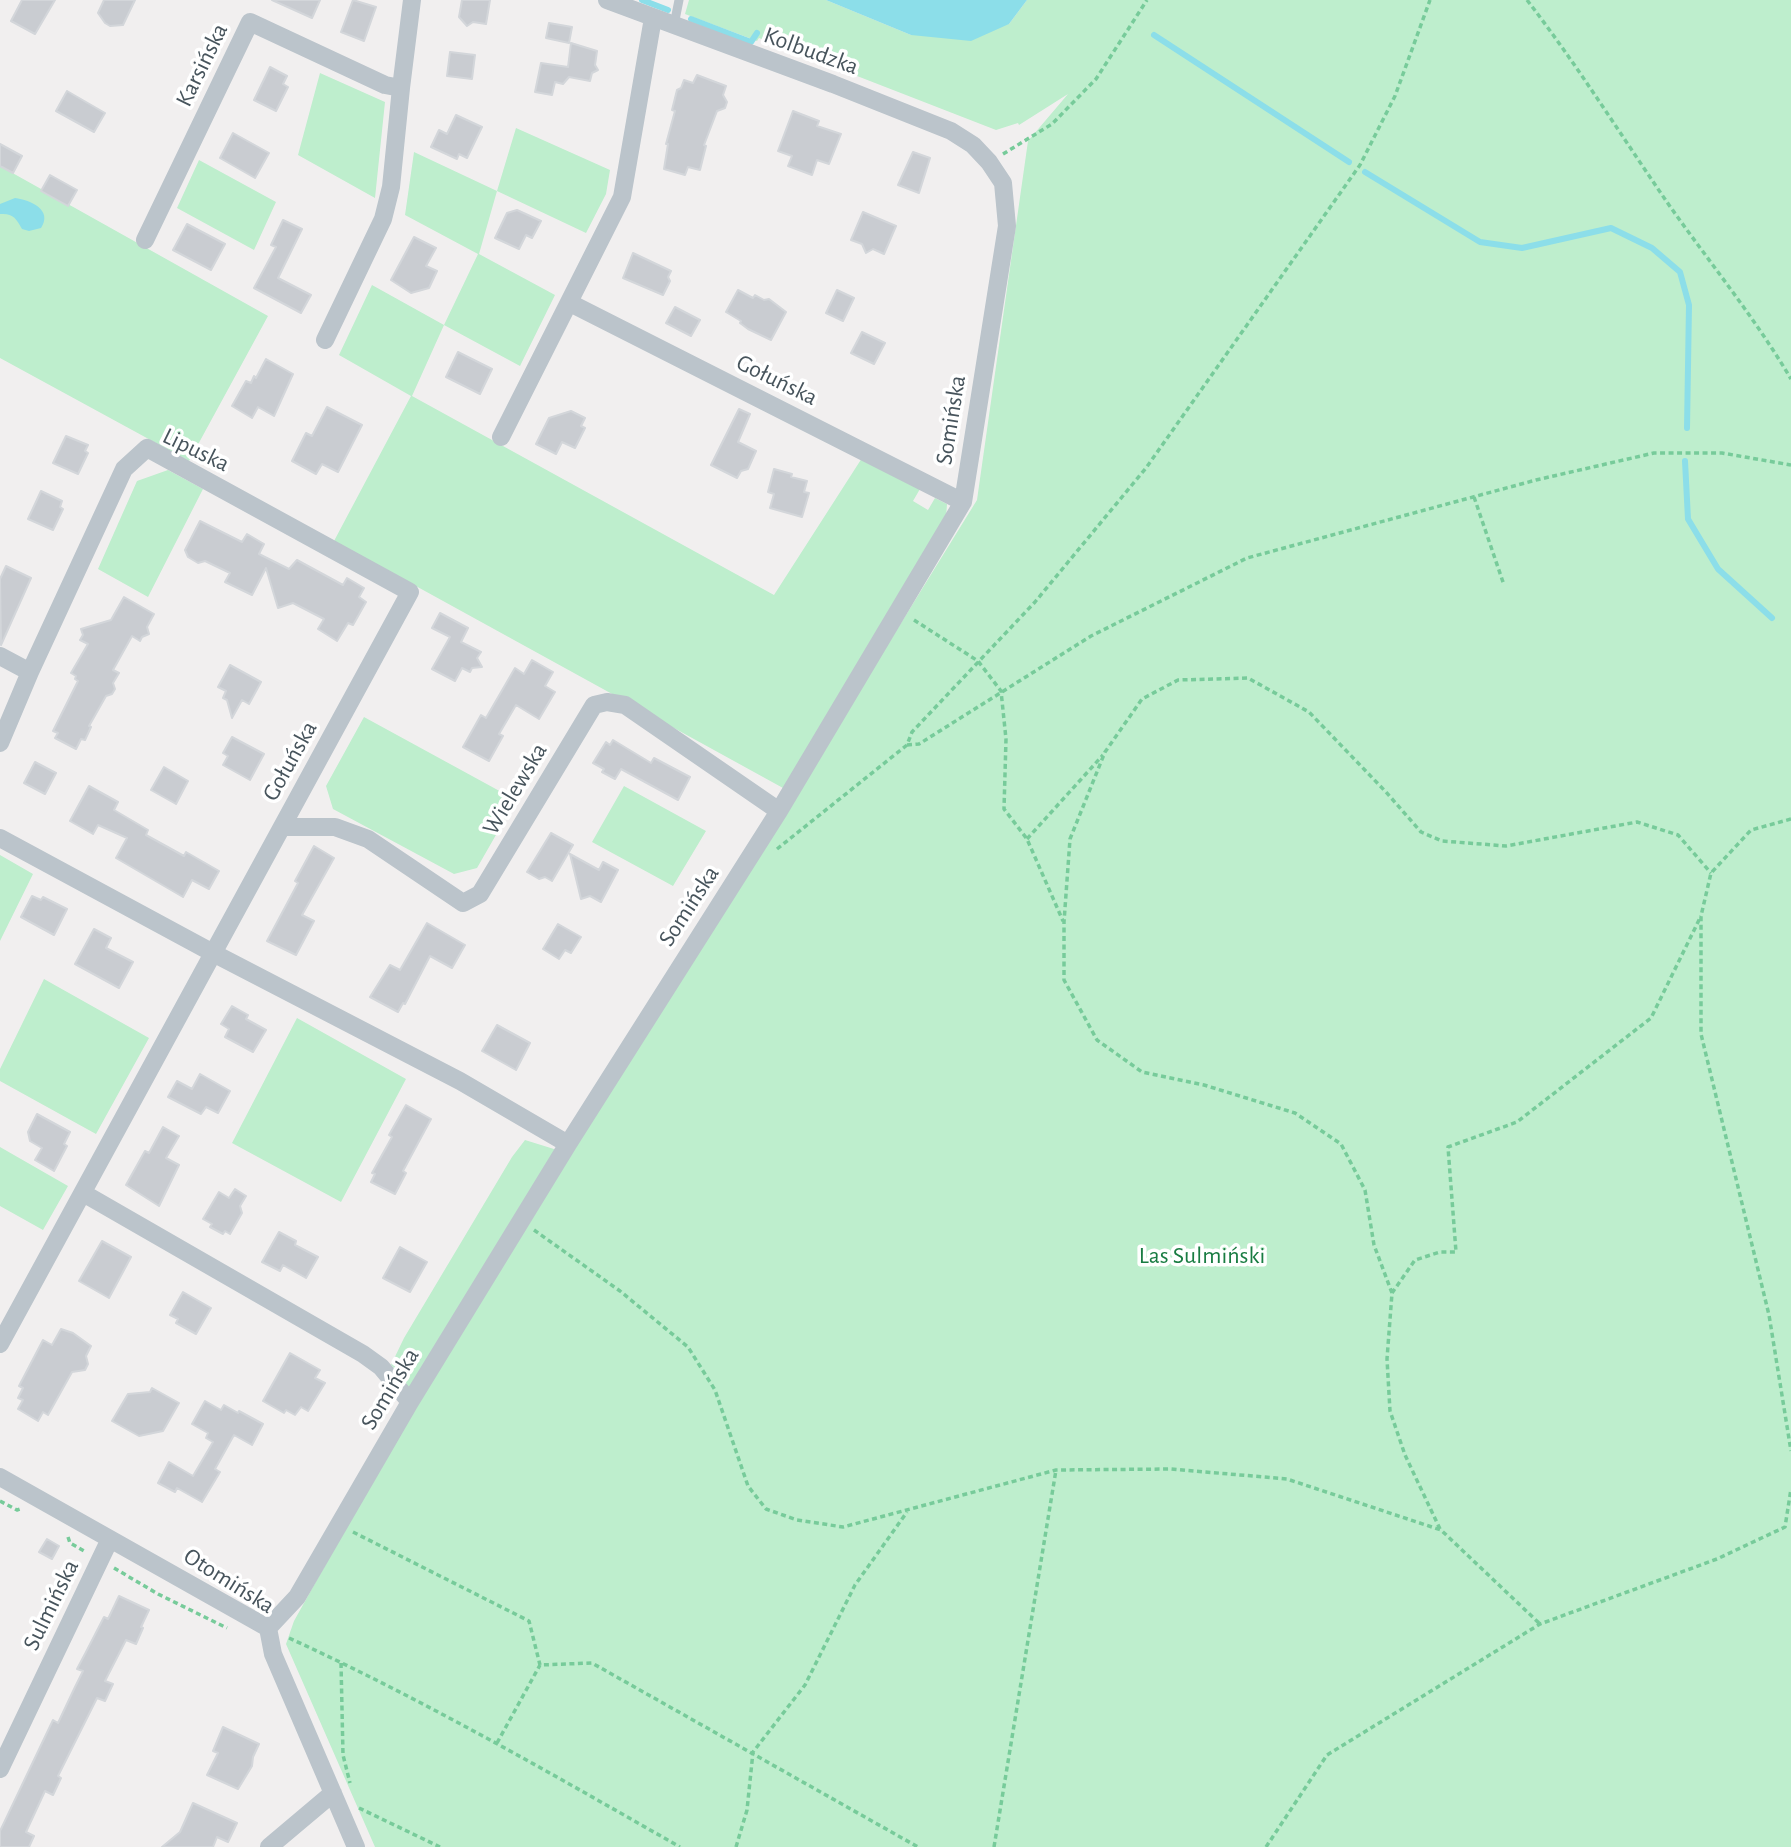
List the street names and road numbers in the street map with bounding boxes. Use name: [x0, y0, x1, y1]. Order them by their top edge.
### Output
street label: Karsińska: [170, 19, 234, 111]
street label: Kolbudzka: [760, 21, 862, 81]
street label: Gołuńska: [732, 348, 822, 412]
street label: Somińska: [930, 373, 972, 467]
street label: Lipuska: [158, 422, 234, 478]
street label: Gołuńska: [256, 716, 324, 806]
street label: Wielewska: [476, 738, 554, 840]
street label: Somińska: [652, 860, 726, 952]
street label: Somińska: [354, 1343, 426, 1435]
street label: Otomińska: [178, 1542, 280, 1620]
street label: Sulmińska: [17, 1555, 85, 1655]

